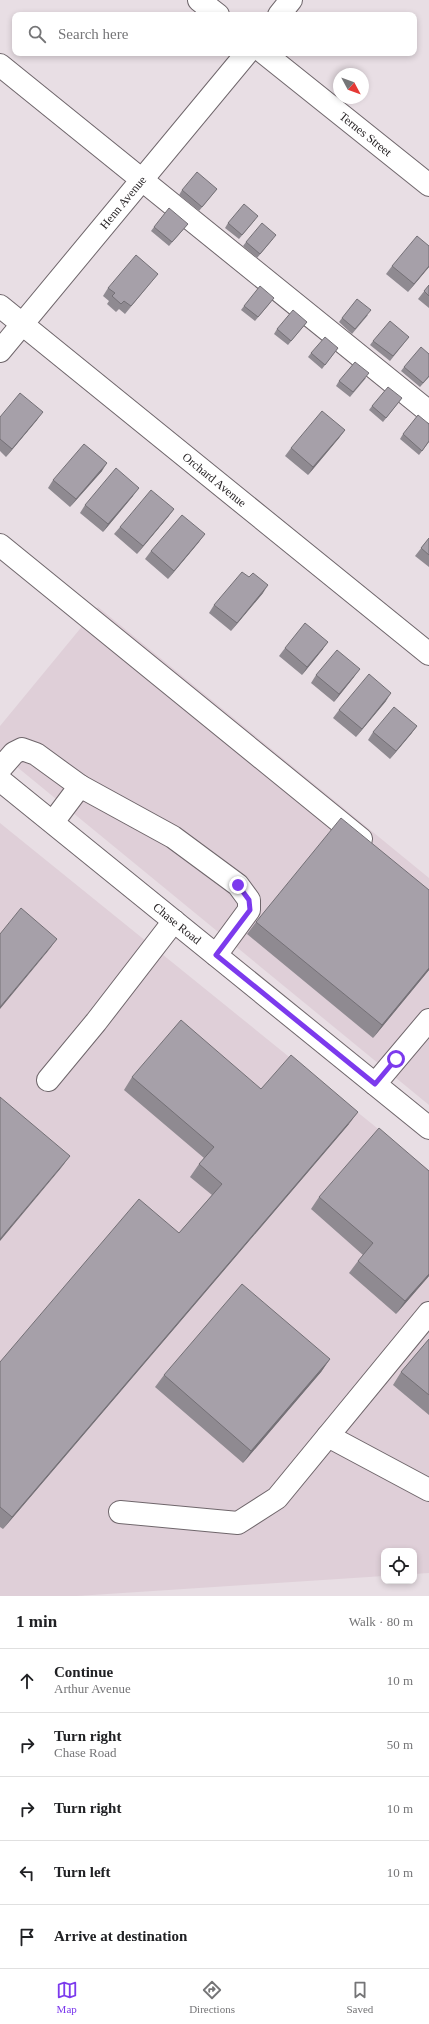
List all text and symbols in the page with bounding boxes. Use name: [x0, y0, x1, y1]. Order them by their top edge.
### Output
search box: [12, 12, 417, 56]
icon: search: [26, 23, 48, 45]
text: Search here: [58, 26, 128, 42]
north arrow: [333, 68, 369, 104]
street label: Ternes Street: [337, 109, 395, 160]
street label: Henn Avenue: [97, 173, 149, 232]
street label: Orchard Avenue: [180, 450, 249, 510]
route end: [229, 876, 247, 894]
street label: Chase Road: [150, 900, 204, 947]
route start: [387, 1050, 405, 1068]
map controls: [381, 1548, 417, 1584]
button: locate: [381, 1548, 417, 1584]
text: 1 min: [16, 1612, 57, 1631]
text: Walk · 80 m: [349, 1614, 413, 1629]
text: Continue: [54, 1664, 113, 1680]
icon: ahead: [16, 1670, 38, 1692]
text: 10 m: [387, 1673, 413, 1688]
text: Arthur Avenue: [54, 1681, 131, 1696]
text: Turn right: [54, 1728, 121, 1744]
icon: right: [16, 1734, 38, 1756]
text: 50 m: [387, 1737, 413, 1752]
text: Chase Road: [54, 1745, 116, 1760]
icon: right: [16, 1798, 38, 1820]
text: Turn right: [54, 1800, 121, 1816]
text: 10 m: [387, 1801, 413, 1816]
icon: left: [16, 1862, 38, 1884]
text: Turn left: [54, 1864, 111, 1880]
text: 10 m: [387, 1865, 413, 1880]
icon: arrive: [16, 1926, 38, 1948]
text: Arrive at destination: [54, 1928, 187, 1944]
tab: Map: [56, 1979, 78, 2015]
tab: Directions: [189, 1979, 235, 2015]
tab: Saved: [346, 1979, 373, 2015]

